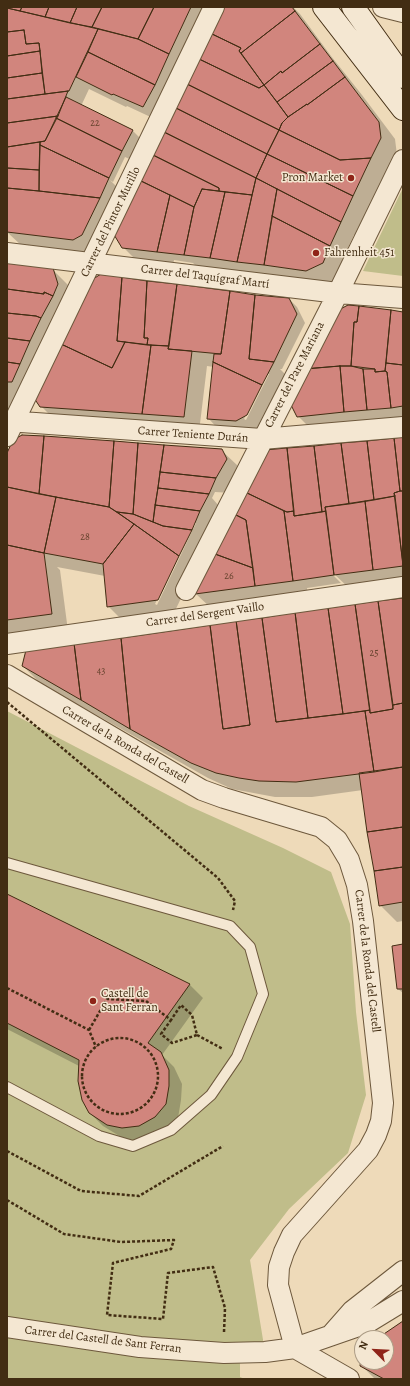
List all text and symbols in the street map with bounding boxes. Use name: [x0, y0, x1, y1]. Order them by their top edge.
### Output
house number: 22: [90, 118, 100, 130]
street label: Carrer del Pintor Murillo: [78, 164, 144, 280]
place label: Pron Market: [282, 171, 343, 185]
marker: Pron Market: [346, 173, 356, 183]
place label: Fahrenheit 451: [324, 246, 394, 260]
marker: Fahrenheit 451: [311, 248, 321, 258]
street label: Carrer del Taquígraf Martí: [140, 262, 270, 292]
street label: Carrer del Pare Mariana: [262, 320, 328, 430]
street label: Carrer Teniente Durán: [137, 424, 249, 446]
house number: 28: [80, 532, 90, 544]
house number: 26: [224, 571, 234, 583]
street label: Carrer del Sergent Vaillo: [145, 600, 265, 630]
house number: 25: [369, 648, 379, 660]
house number: 43: [97, 666, 105, 678]
street label: Carrer de la Ronda del Castell: [59, 703, 191, 787]
street label: Carrer de la Ronda del Castell: [351, 889, 383, 1033]
place label: Castell de Sant Ferran: [101, 987, 158, 1015]
marker: Castell de Sant Ferran: [88, 996, 98, 1006]
street label: Carrer del Castell de Sant Ferran: [24, 1323, 182, 1357]
north arrow: [354, 1330, 394, 1370]
text: N: [355, 1339, 372, 1352]

